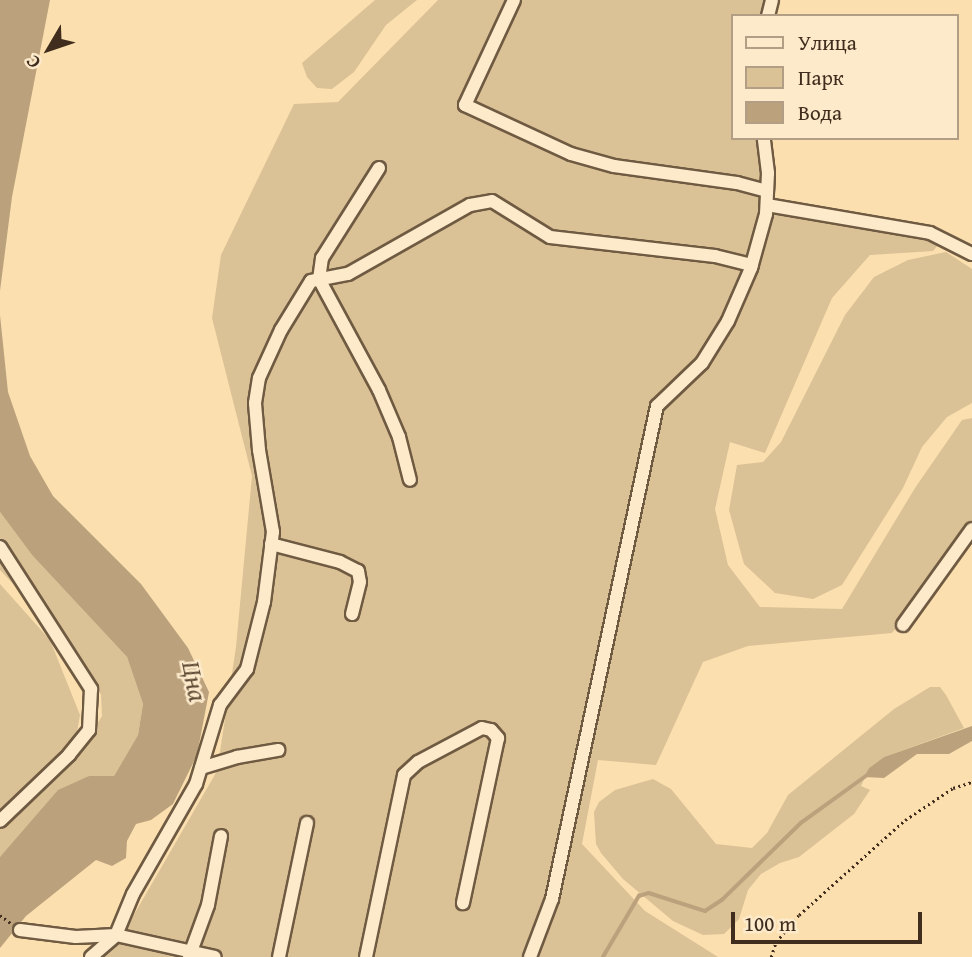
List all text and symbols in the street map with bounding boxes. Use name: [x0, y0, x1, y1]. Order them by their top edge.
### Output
north arrow: [14, 14, 84, 84]
legend: [730, 14, 958, 140]
text: Улица: [798, 27, 857, 58]
text: С: [18, 49, 47, 75]
text: Парк: [798, 62, 844, 93]
text: Вода: [798, 97, 842, 128]
water label: Цна: [176, 658, 214, 704]
scale bar: [734, 898, 925, 942]
text: 100 m: [744, 908, 796, 939]

